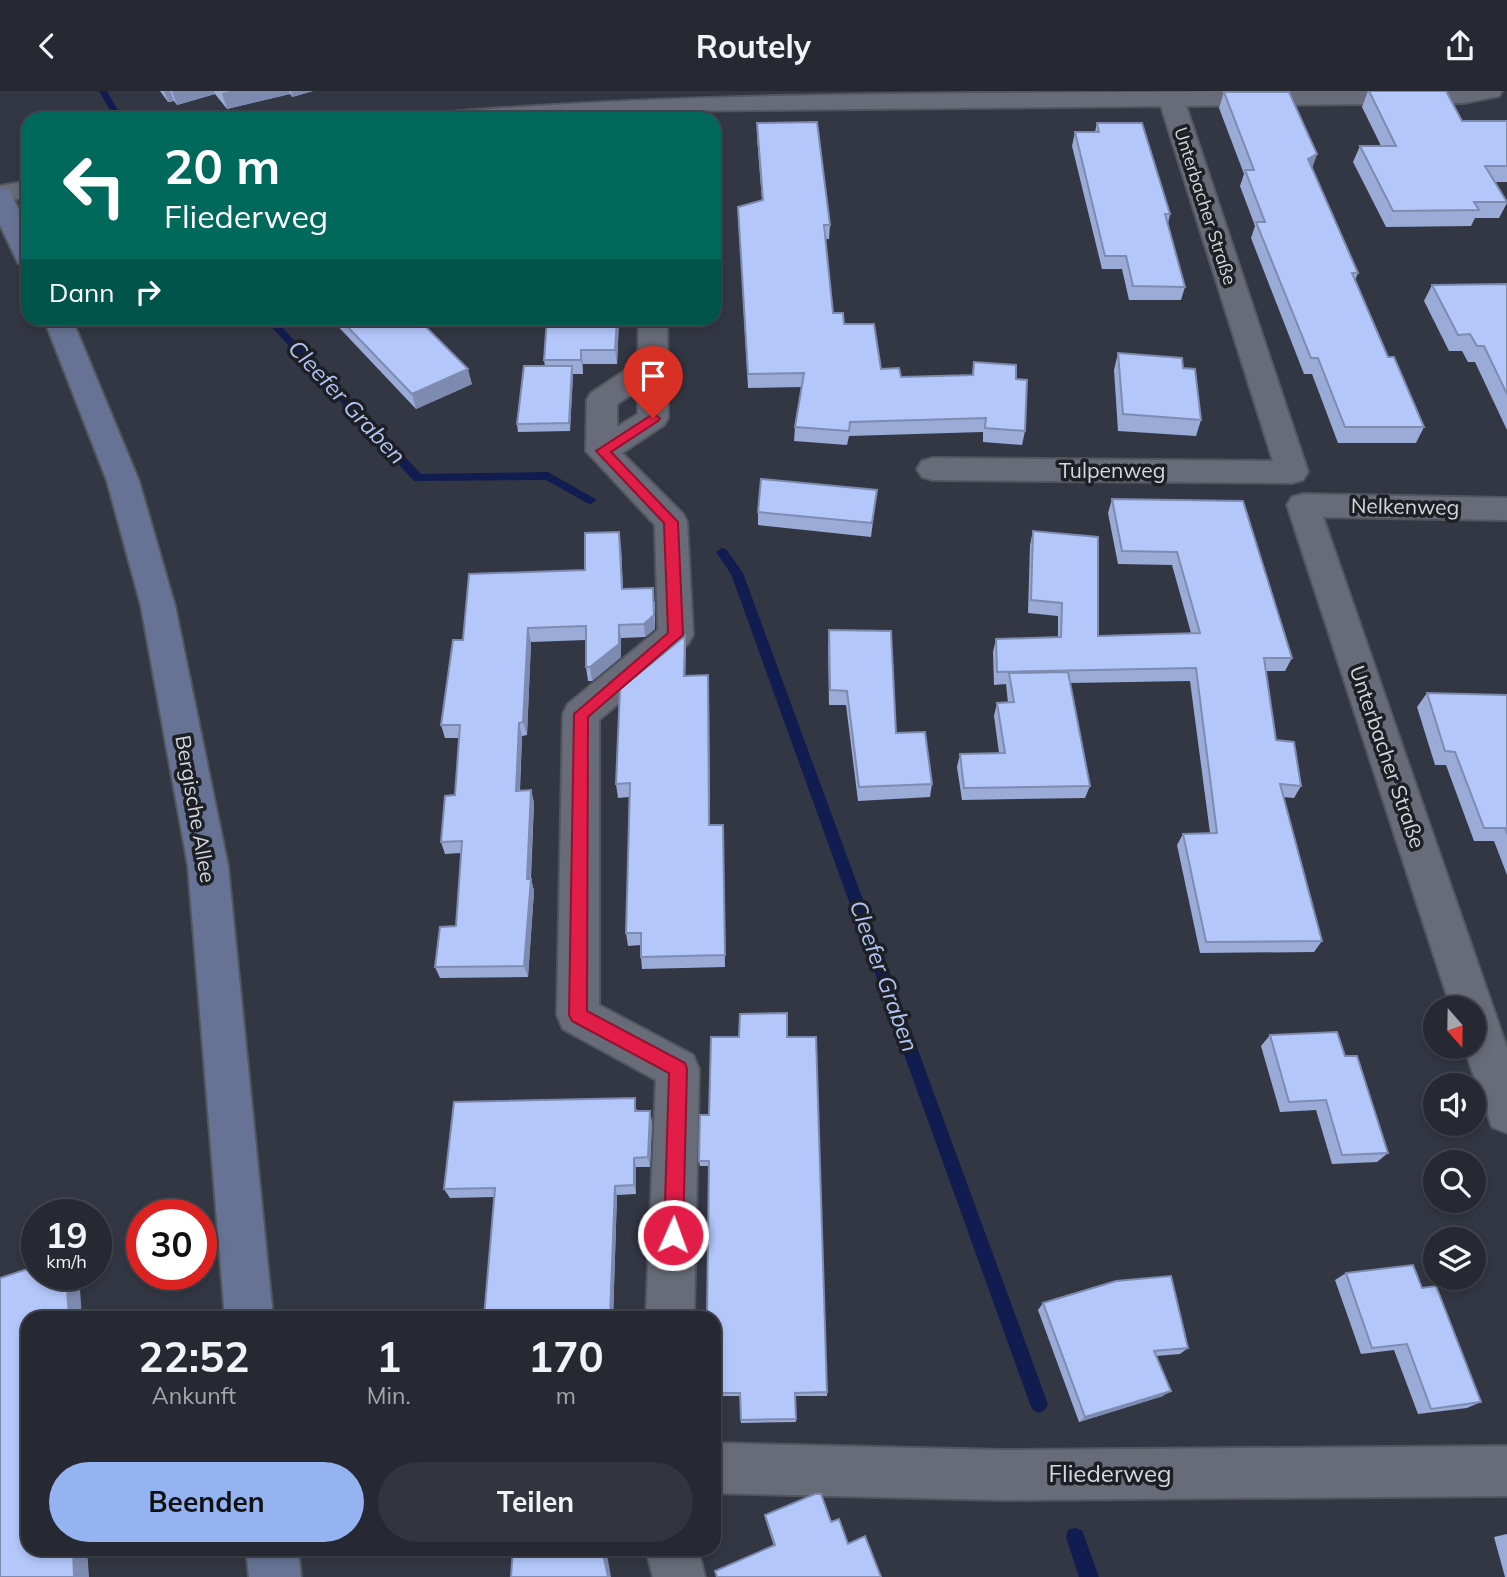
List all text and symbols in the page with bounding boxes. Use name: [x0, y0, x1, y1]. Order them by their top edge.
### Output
text: Routely: [696, 26, 811, 66]
icon: back: [28, 27, 66, 65]
icon: share: [1441, 27, 1479, 65]
street label: Unterbacher Straße: [1169, 124, 1242, 287]
text: 20 m: [164, 135, 280, 196]
icon: left: [49, 140, 140, 231]
text: Fliederweg: [164, 196, 328, 236]
icon: right: [129, 273, 167, 311]
text: Dann: [49, 276, 115, 309]
water label: Cleefer Graben: [282, 334, 412, 470]
pin: [623, 346, 683, 418]
icon: arrive: [634, 357, 672, 395]
street label: Tulpenweg: [1059, 457, 1165, 483]
street label: Nelkenweg: [1351, 492, 1459, 520]
street label: Unterbacher Straße: [1344, 662, 1431, 851]
street label: Bergische Allee: [170, 733, 222, 885]
water label: Cleefer Graben: [844, 896, 925, 1056]
north arrow: [1423, 996, 1486, 1059]
map controls: [1423, 996, 1486, 1290]
button: sound: [1423, 1073, 1486, 1136]
button: search: [1423, 1150, 1486, 1213]
position arrow: [636, 1198, 710, 1272]
speed limit sign: 30: [126, 1199, 217, 1290]
text: 19: [45, 1213, 88, 1257]
button: layers: [1423, 1227, 1486, 1290]
text: km/h: [46, 1250, 87, 1273]
text: 22:52: [138, 1330, 250, 1383]
text: 1: [376, 1330, 401, 1383]
text: 170: [528, 1330, 604, 1383]
text: Ankunft: [152, 1381, 236, 1410]
text: Min.: [367, 1381, 411, 1410]
text: m: [556, 1381, 576, 1410]
street label: Fliederweg: [1048, 1458, 1172, 1488]
button: Beenden: [49, 1462, 364, 1542]
button: Teilen: [378, 1462, 693, 1542]

